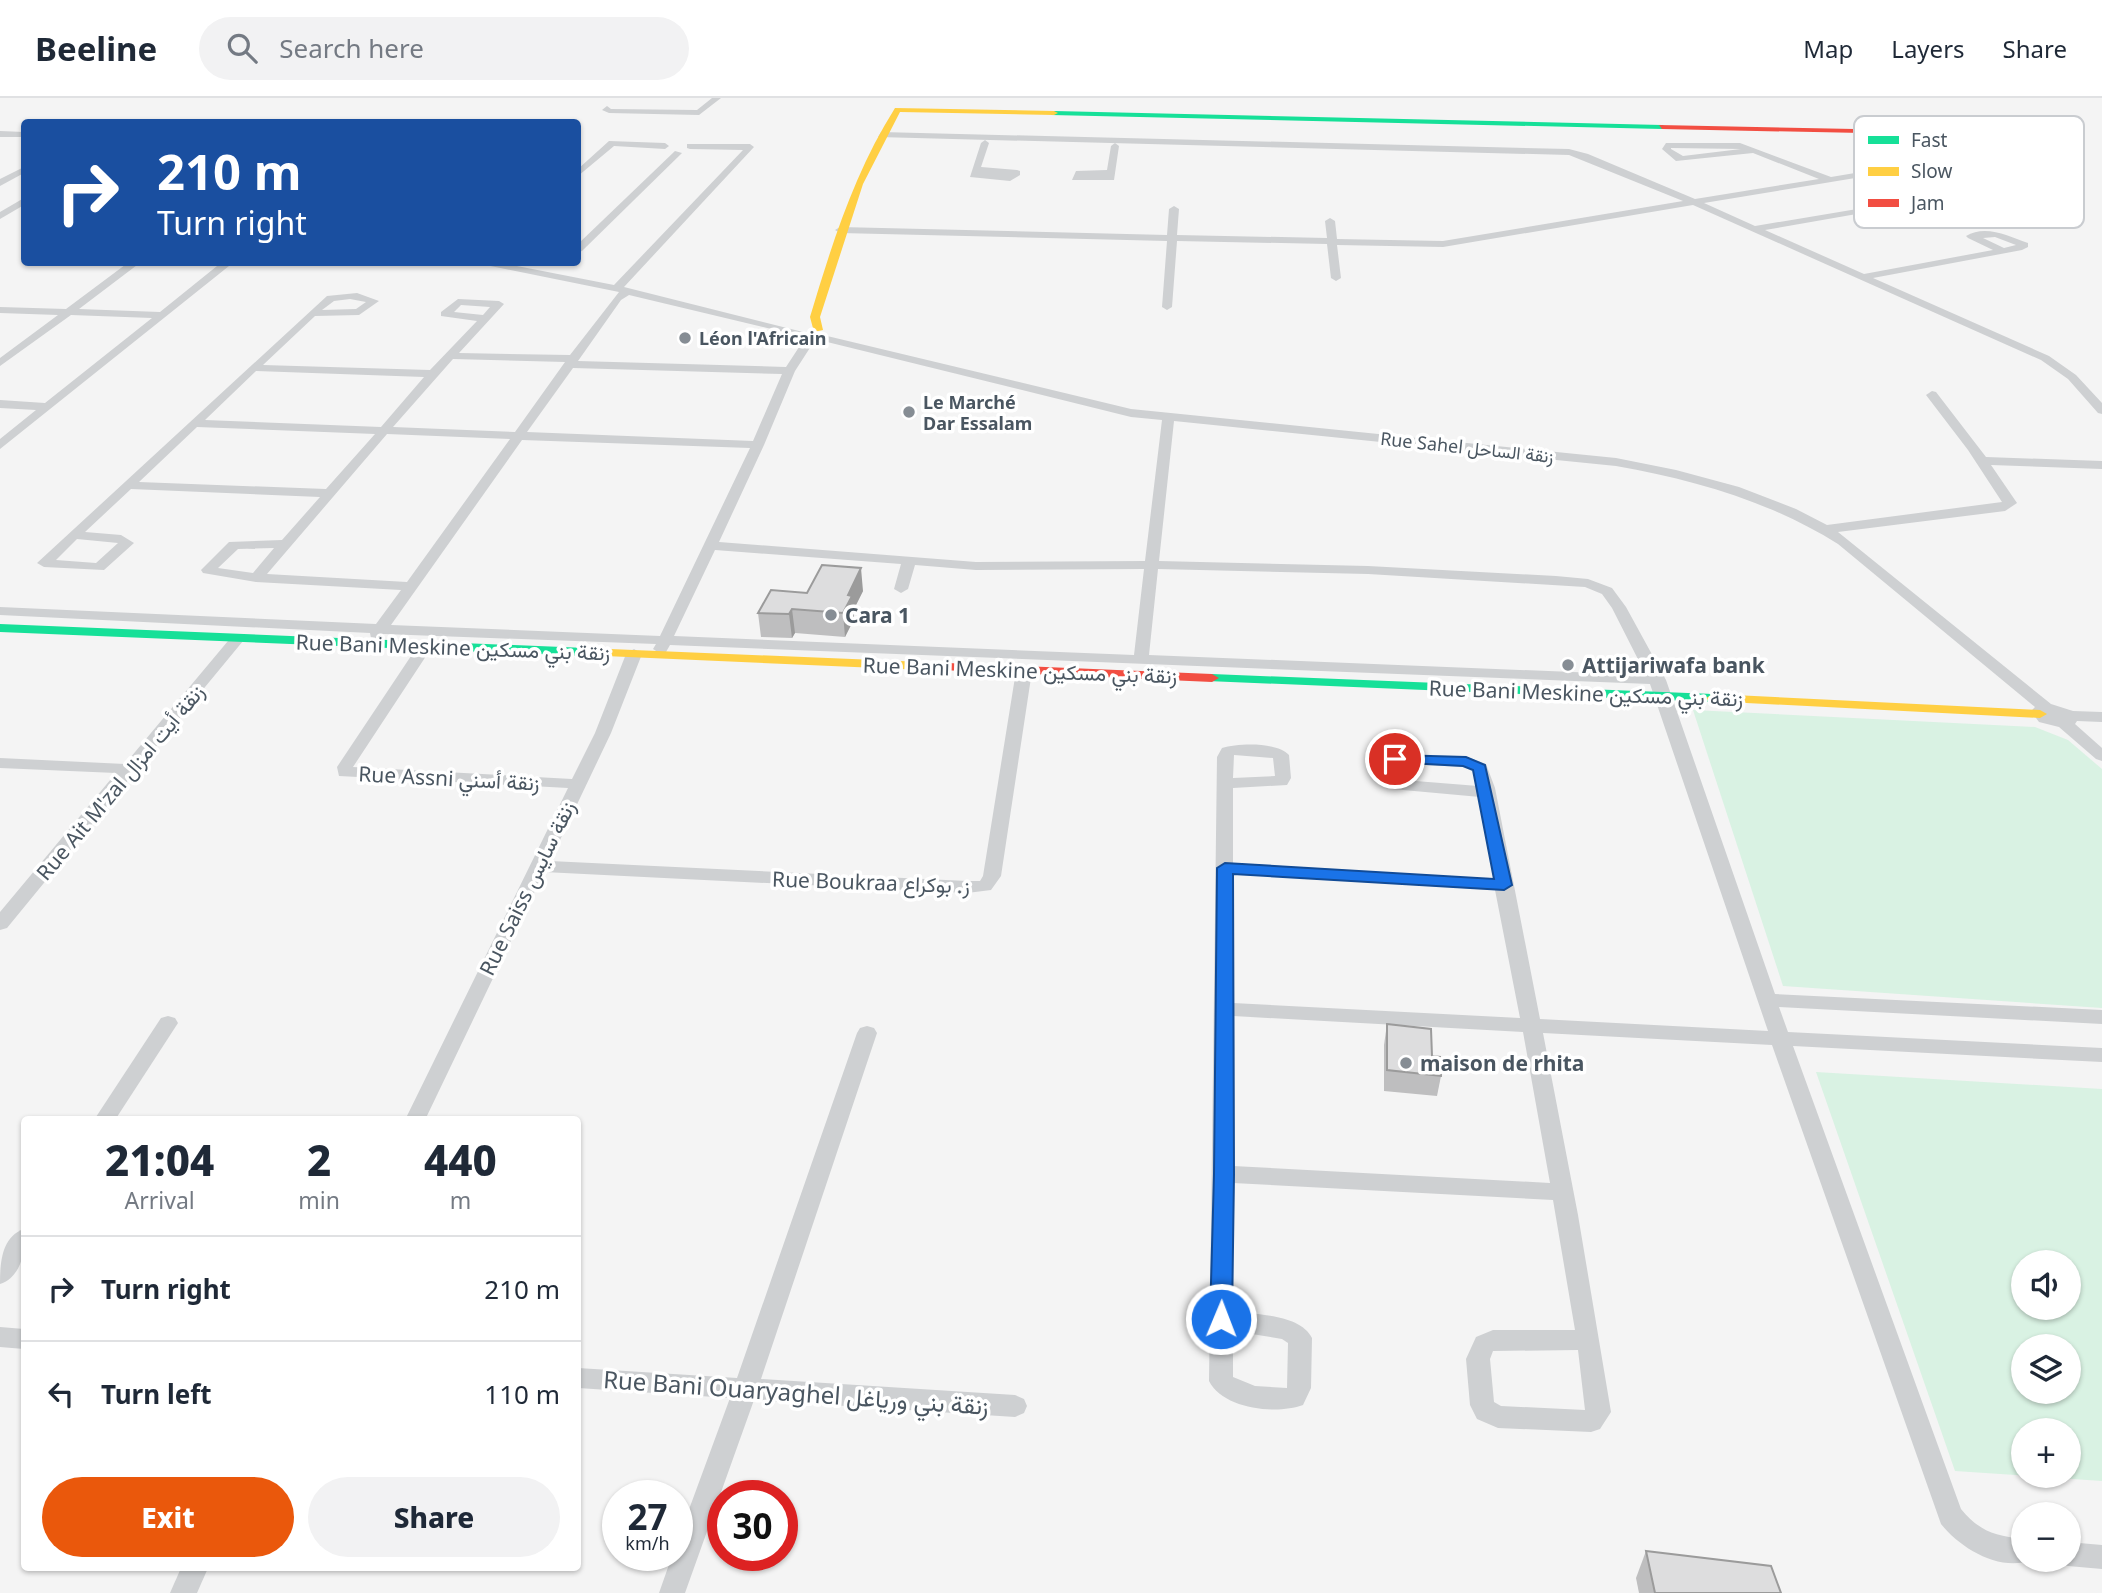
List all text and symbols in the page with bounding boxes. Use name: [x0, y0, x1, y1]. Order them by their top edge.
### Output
search box: [199, 17, 689, 80]
text: Beeline: [35, 26, 157, 71]
icon: search: [223, 29, 261, 67]
text: Search here: [279, 30, 424, 66]
text: Map: [1803, 32, 1853, 65]
text: Layers: [1891, 32, 1965, 65]
text: Share: [2003, 32, 2067, 65]
legend: [1854, 116, 2084, 228]
text: Fast: [1911, 127, 1948, 153]
text: 210 m: [157, 138, 302, 204]
icon: right: [42, 147, 133, 238]
text: Slow: [1911, 158, 1952, 184]
text: Jam: [1909, 190, 1945, 216]
text: Turn right: [157, 201, 307, 244]
place label: Léon l'Africain: [699, 326, 826, 350]
marker: Léon l'Africain: [677, 330, 693, 346]
place label: Le Marché Dar Essalam: [923, 390, 1032, 435]
marker: Le Marché Dar Essalam: [901, 404, 917, 420]
street label: Rue Sahel زنقة الساحل: [1379, 426, 1555, 468]
place label: Cara 1: [845, 601, 910, 629]
marker: Cara 1: [823, 607, 839, 623]
street label: Rue Bani Meskine زنقة بني مسكين: [295, 628, 611, 670]
street label: Rue Bani Meskine زنقة بني مسكين: [862, 651, 1178, 693]
place label: Attijariwafa bank: [1582, 651, 1766, 679]
marker: Attijariwafa bank: [1560, 657, 1576, 673]
street label: Rue Bani Meskine زنقة بني مسكين: [1428, 674, 1744, 716]
street label: Rue Ait M'zal زنقة أيت امزال: [30, 678, 210, 886]
pin: [1365, 729, 1425, 789]
icon: arrive: [1376, 740, 1414, 778]
street label: Rue Assni زنقة أسني: [357, 759, 540, 801]
street label: Rue Saiss زنقة سايس: [473, 796, 581, 980]
street label: Rue Boukraa ز. بوكراع: [772, 865, 970, 900]
place label: maison de rhita: [1420, 1049, 1584, 1077]
marker: maison de rhita: [1398, 1055, 1414, 1071]
text: 21:04: [105, 1131, 214, 1188]
text: 2: [307, 1131, 331, 1188]
text: 440: [424, 1131, 497, 1188]
text: Arrival: [125, 1184, 195, 1216]
text: min: [298, 1184, 340, 1216]
text: m: [450, 1184, 471, 1216]
map controls: [2011, 1250, 2081, 1572]
button: sound: [2011, 1250, 2081, 1320]
icon: right: [42, 1270, 80, 1308]
text: Turn right: [101, 1271, 231, 1307]
text: 210 m: [484, 1271, 560, 1307]
position arrow: [1184, 1282, 1258, 1356]
button: layers: [2011, 1334, 2081, 1404]
street label: Rue Bani Ouaryaghel زنقة بني ورياغل: [602, 1362, 990, 1426]
icon: left: [42, 1375, 80, 1413]
text: Turn left: [101, 1376, 212, 1412]
text: 110 m: [484, 1376, 560, 1412]
button: +: [2011, 1418, 2081, 1488]
button: Exit: [42, 1477, 294, 1557]
button: Share: [308, 1477, 560, 1557]
speed limit sign: 30: [707, 1480, 798, 1571]
text: 27: [627, 1493, 668, 1540]
button: −: [2011, 1502, 2081, 1572]
text: km/h: [625, 1531, 670, 1555]

